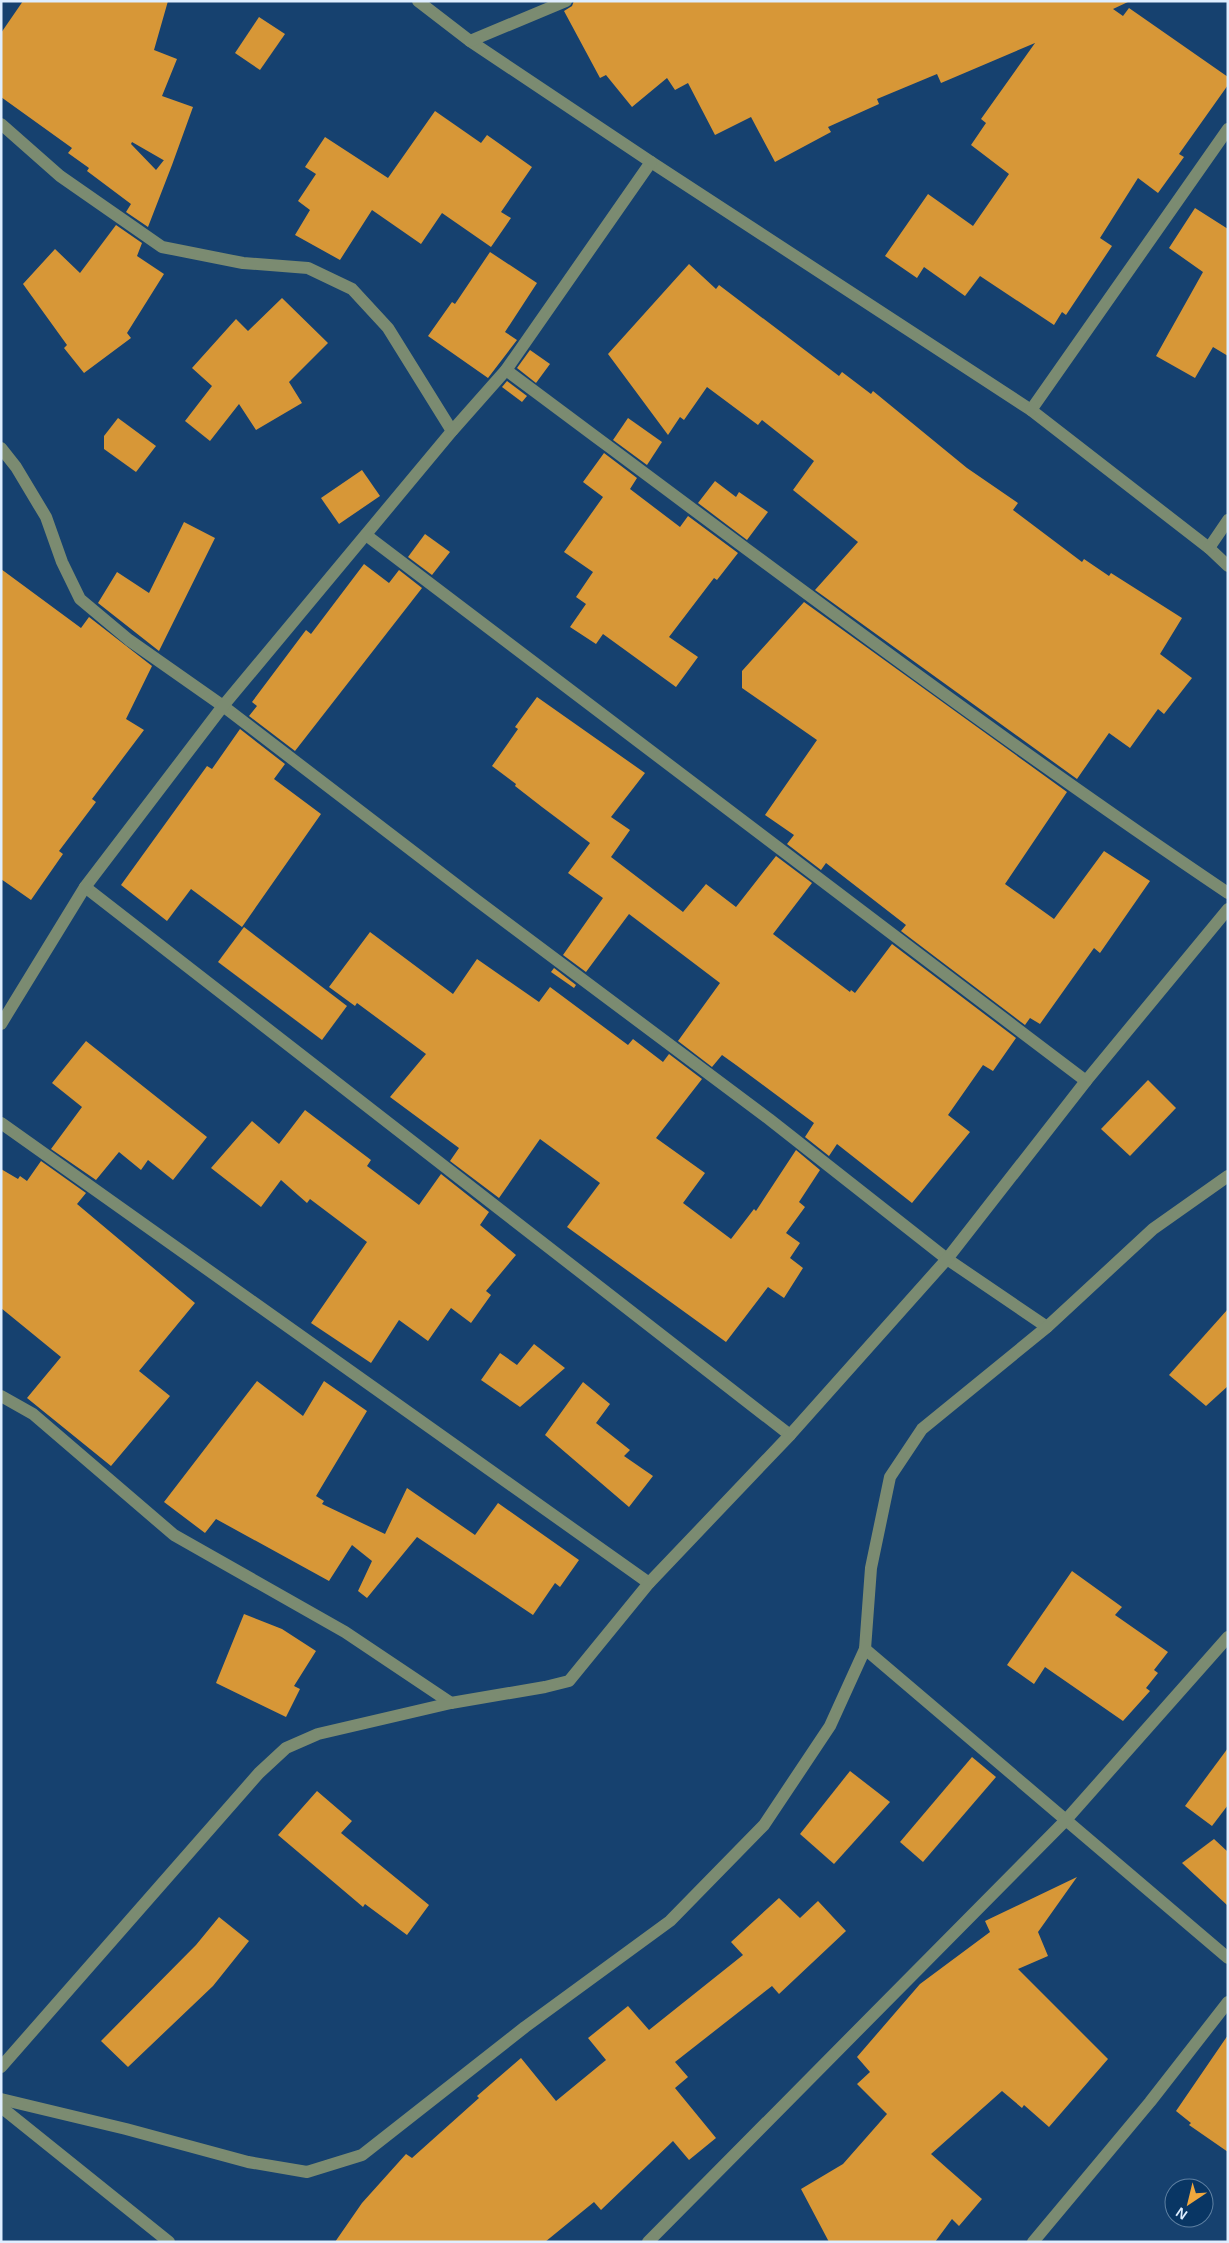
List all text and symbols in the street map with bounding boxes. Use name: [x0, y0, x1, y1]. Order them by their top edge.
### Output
north arrow: [1164, 2178, 1214, 2228]
text: N: [1173, 2204, 1190, 2223]

